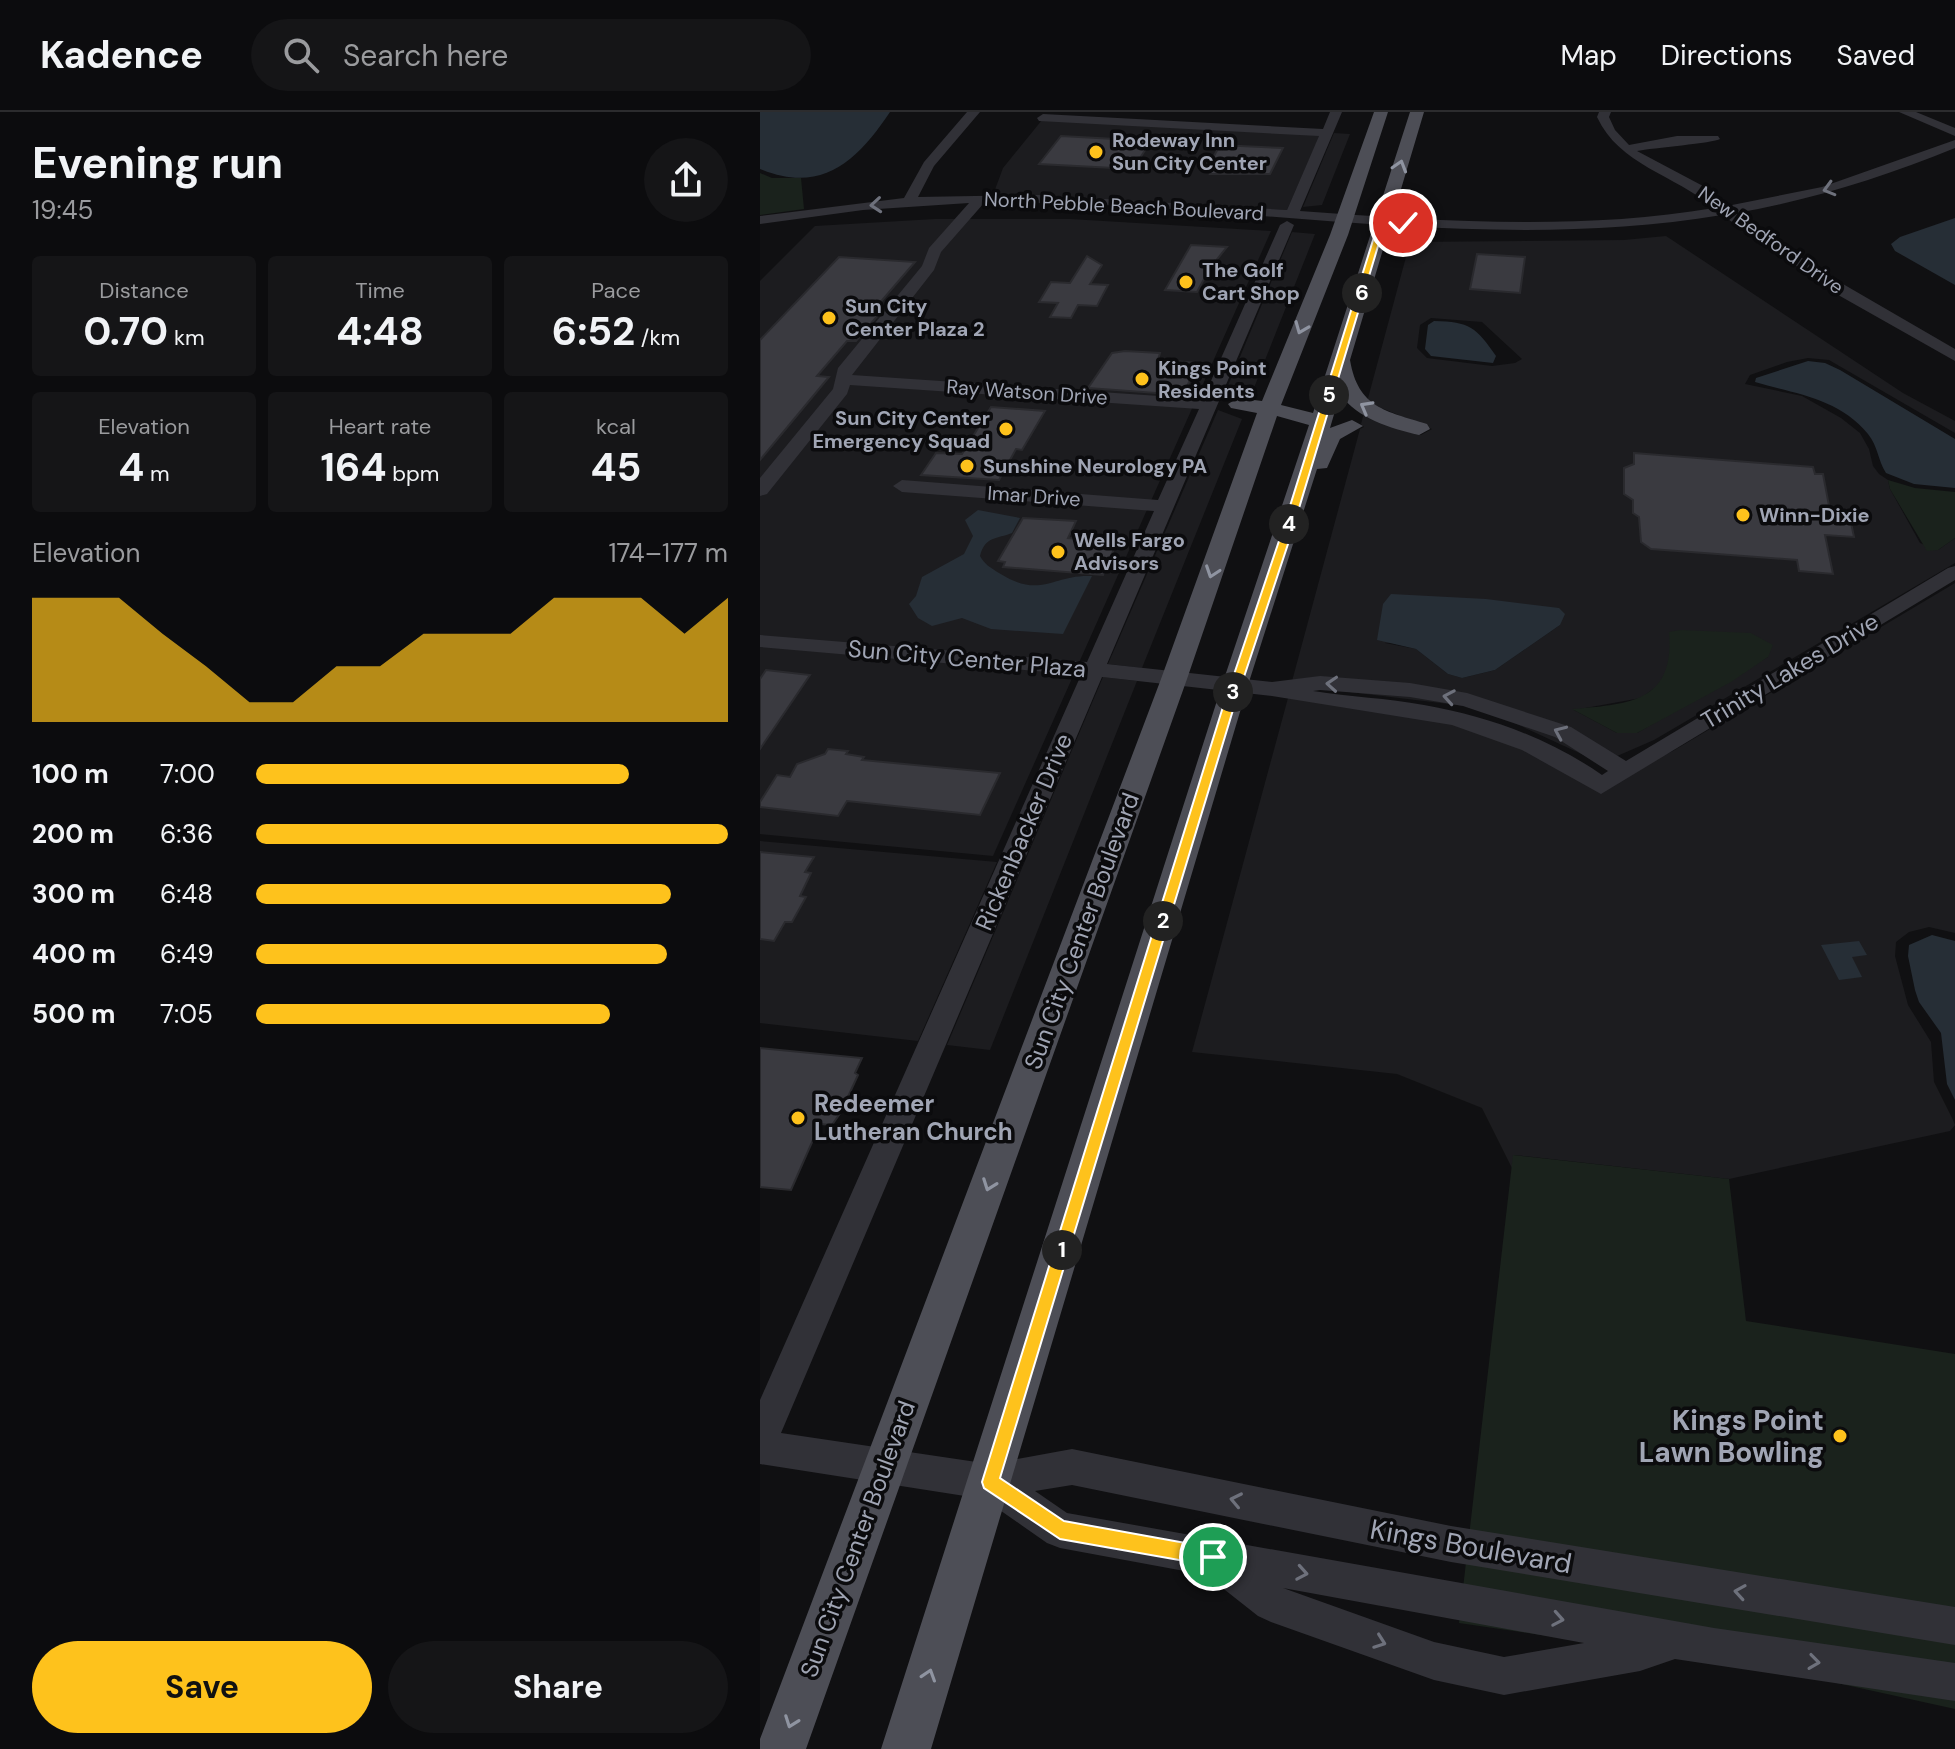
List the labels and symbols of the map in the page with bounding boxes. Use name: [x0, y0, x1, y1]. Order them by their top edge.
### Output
place label: Rodeway Inn Sun City Center: [1112, 127, 1267, 176]
marker: Rodeway Inn Sun City Center: [1087, 143, 1105, 161]
one-way arrow: [1391, 160, 1407, 174]
street label: New Bedford Drive: [1693, 180, 1849, 300]
one-way arrow: [1823, 180, 1837, 196]
street label: North Pebble Beach Boulevard: [983, 186, 1265, 226]
pin: [1369, 189, 1437, 257]
one-way arrow: [869, 196, 882, 213]
place label: The Golf Cart Shop: [1202, 257, 1300, 306]
marker: The Golf Cart Shop: [1177, 273, 1195, 291]
pin: 6: [1342, 273, 1382, 313]
place label: Sun City Center Plaza 2: [845, 293, 985, 342]
marker: Sun City Center Plaza 2: [820, 309, 838, 327]
one-way arrow: [1294, 320, 1311, 334]
place label: Kings Point Residents: [1158, 355, 1267, 404]
marker: Kings Point Residents: [1133, 370, 1151, 388]
street label: Ray Watson Drive: [946, 373, 1108, 411]
pin: 5: [1309, 375, 1349, 415]
one-way arrow: [1360, 401, 1375, 417]
place label: Sun City Center Emergency Squad: [812, 405, 990, 454]
marker: Sun City Center Emergency Squad: [997, 420, 1015, 438]
place label: Sunshine Neurology PA: [983, 453, 1207, 479]
marker: Sunshine Neurology PA: [958, 457, 976, 475]
street label: Imar Drive: [986, 480, 1082, 512]
place label: Winn-Dixie: [1759, 502, 1870, 528]
pin: 4: [1269, 504, 1309, 544]
marker: Winn-Dixie: [1734, 506, 1752, 524]
place label: Wells Fargo Advisors: [1074, 527, 1185, 576]
marker: Wells Fargo Advisors: [1049, 543, 1067, 561]
one-way arrow: [1205, 564, 1222, 578]
street label: Trinity Lakes Drive: [1696, 605, 1884, 736]
street label: Sun City Center Plaza: [847, 633, 1087, 684]
pin: 3: [1213, 672, 1253, 712]
one-way arrow: [1325, 676, 1338, 693]
one-way arrow: [1442, 690, 1456, 707]
one-way arrow: [1554, 725, 1568, 741]
street label: Rickenbacker Drive: [968, 729, 1079, 935]
street label: Sun City Center Boulevard: [1017, 788, 1146, 1073]
pin: 2: [1143, 901, 1183, 941]
place label: Redeemer Lutheran Church: [814, 1088, 1013, 1147]
marker: Redeemer Lutheran Church: [789, 1109, 807, 1127]
one-way arrow: [982, 1177, 998, 1191]
pin: 1: [1042, 1230, 1082, 1270]
street label: Sun City Center Boulevard: [793, 1396, 922, 1681]
place label: Kings Point Lawn Bowling: [1639, 1402, 1824, 1471]
marker: Kings Point Lawn Bowling: [1831, 1427, 1849, 1445]
one-way arrow: [1229, 1493, 1243, 1510]
street label: Kings Boulevard: [1367, 1511, 1575, 1582]
pin: [1179, 1523, 1247, 1591]
one-way arrow: [1295, 1563, 1309, 1580]
one-way arrow: [1733, 1584, 1746, 1601]
one-way arrow: [1551, 1609, 1564, 1626]
one-way arrow: [1372, 1632, 1386, 1649]
one-way arrow: [1807, 1653, 1821, 1670]
one-way arrow: [920, 1668, 936, 1682]
one-way arrow: [784, 1714, 801, 1728]

